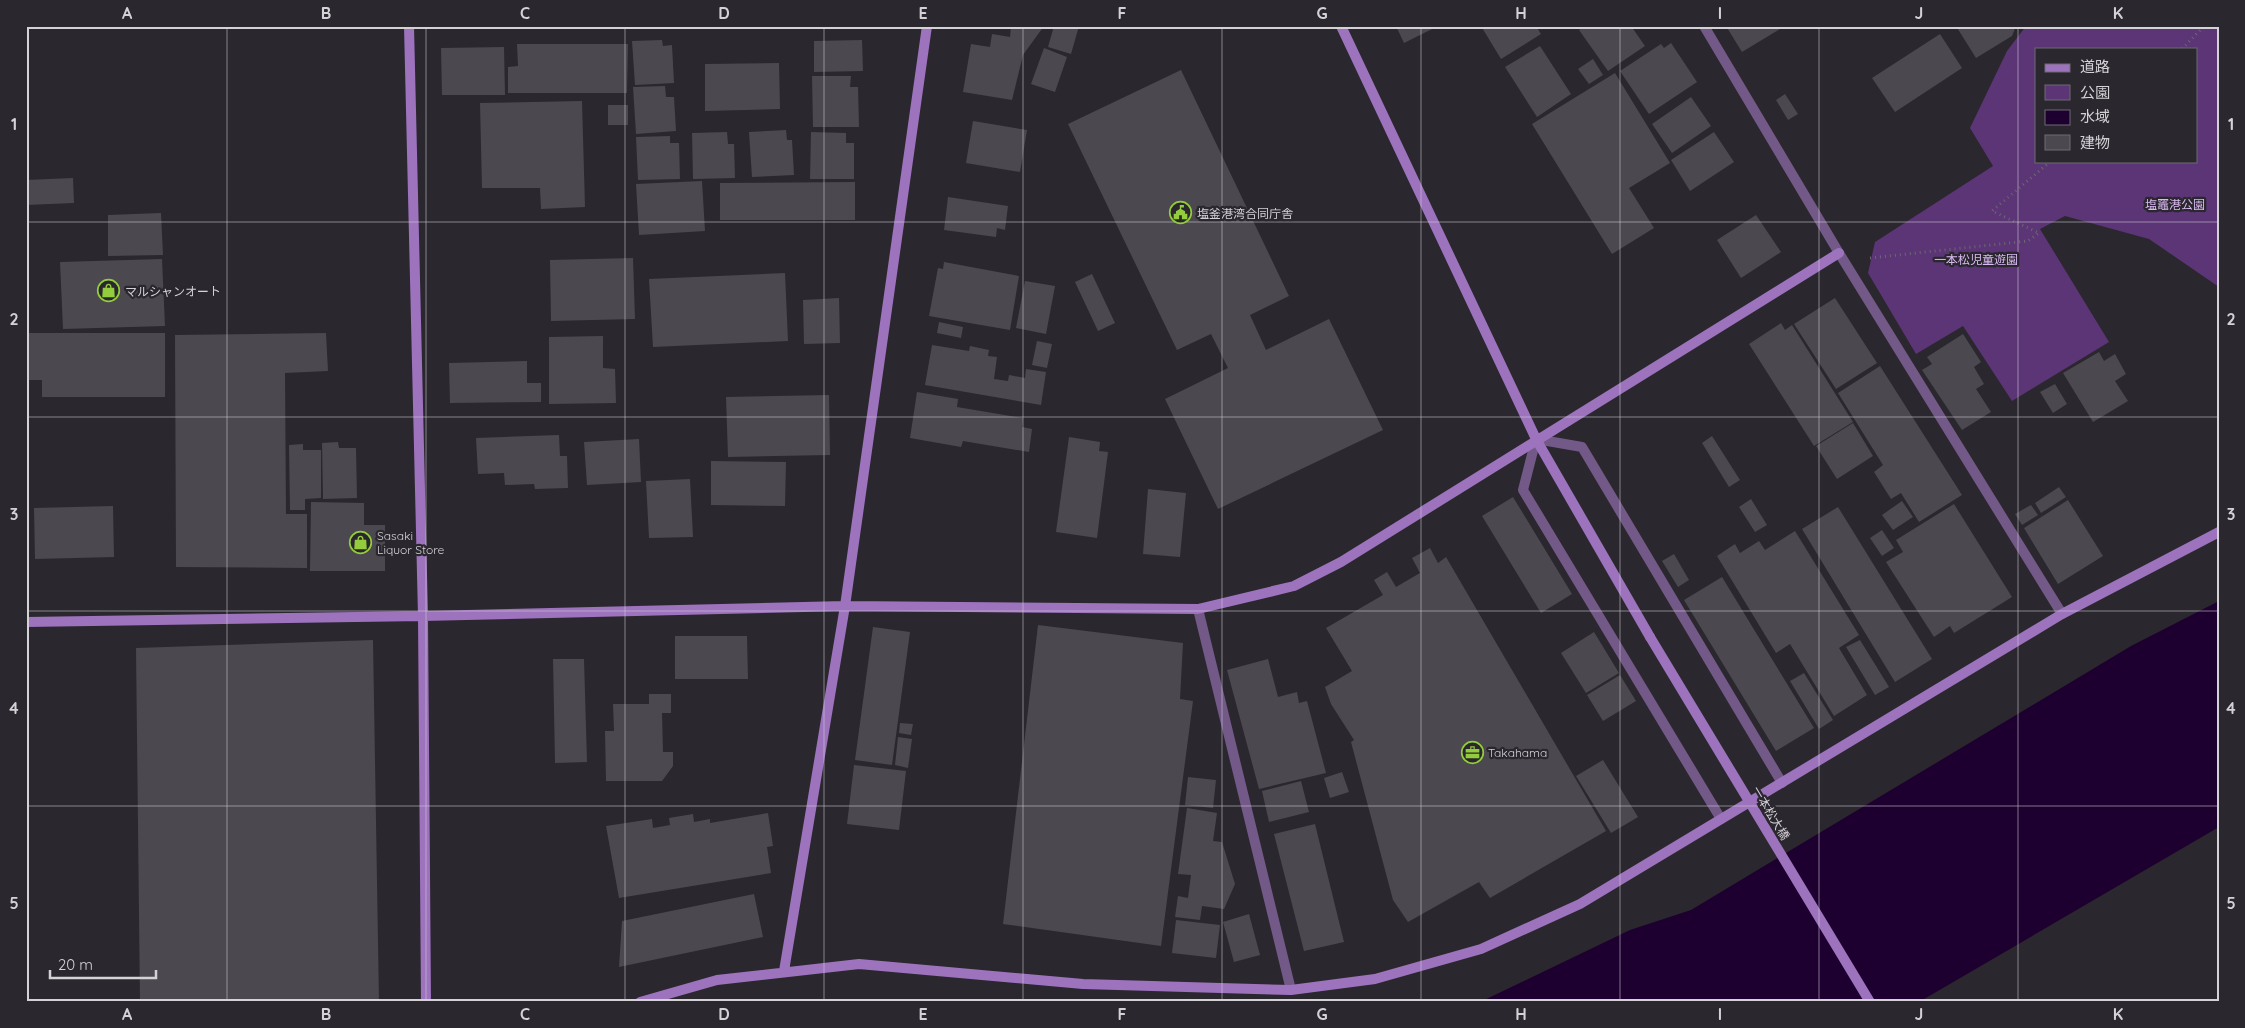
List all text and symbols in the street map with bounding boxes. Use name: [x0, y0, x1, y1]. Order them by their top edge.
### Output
text: A: [122, 3, 133, 23]
text: B: [321, 3, 331, 23]
text: C: [520, 3, 530, 23]
text: D: [718, 3, 730, 23]
text: E: [918, 3, 928, 23]
text: F: [1118, 3, 1127, 23]
text: G: [1316, 3, 1328, 23]
text: H: [1515, 3, 1527, 23]
text: I: [1718, 3, 1722, 23]
text: J: [1915, 3, 1923, 23]
text: K: [2113, 3, 2123, 23]
legend: [2035, 48, 2198, 162]
text: 道路: [2080, 57, 2110, 76]
text: 公園: [2080, 83, 2110, 102]
text: 水域: [2080, 107, 2110, 126]
text: 1: [11, 114, 17, 134]
text: 1: [2228, 114, 2234, 134]
text: 建物: [2080, 133, 2110, 152]
park label: 塩竈港公園: [2145, 197, 2205, 212]
public building icon: 塩釜港湾合同庁舎: [1169, 201, 1193, 225]
place label: 塩釜港湾合同庁舎: [1197, 206, 1293, 221]
park label: 一本松児童遊園: [1934, 252, 2018, 267]
shop icon: マルシャンオート: [97, 279, 121, 303]
place label: マルシャンオート: [125, 284, 221, 299]
text: 2: [9, 309, 19, 329]
text: 2: [2226, 309, 2236, 329]
text: 3: [10, 504, 18, 524]
text: 3: [2227, 504, 2235, 524]
place label: Sasaki Liquor Store: [377, 528, 445, 557]
shop icon: Sasaki Liquor Store: [349, 530, 373, 554]
text: 4: [9, 698, 19, 718]
text: 4: [2226, 698, 2236, 718]
office icon: Takahama: [1460, 740, 1484, 764]
place label: Takahama: [1488, 745, 1547, 760]
street label: 一本松大橋: [1749, 783, 1793, 843]
text: 5: [9, 893, 19, 913]
text: 5: [2226, 893, 2236, 913]
scale bar: [50, 948, 156, 980]
text: 20 m: [58, 955, 93, 974]
text: A: [122, 1004, 133, 1024]
text: B: [321, 1004, 331, 1024]
text: C: [520, 1004, 530, 1024]
text: D: [718, 1004, 730, 1024]
text: E: [918, 1004, 928, 1024]
text: F: [1118, 1004, 1127, 1024]
text: G: [1316, 1004, 1328, 1024]
text: H: [1515, 1004, 1527, 1024]
text: I: [1718, 1004, 1722, 1024]
text: J: [1915, 1004, 1923, 1024]
text: K: [2113, 1004, 2123, 1024]

